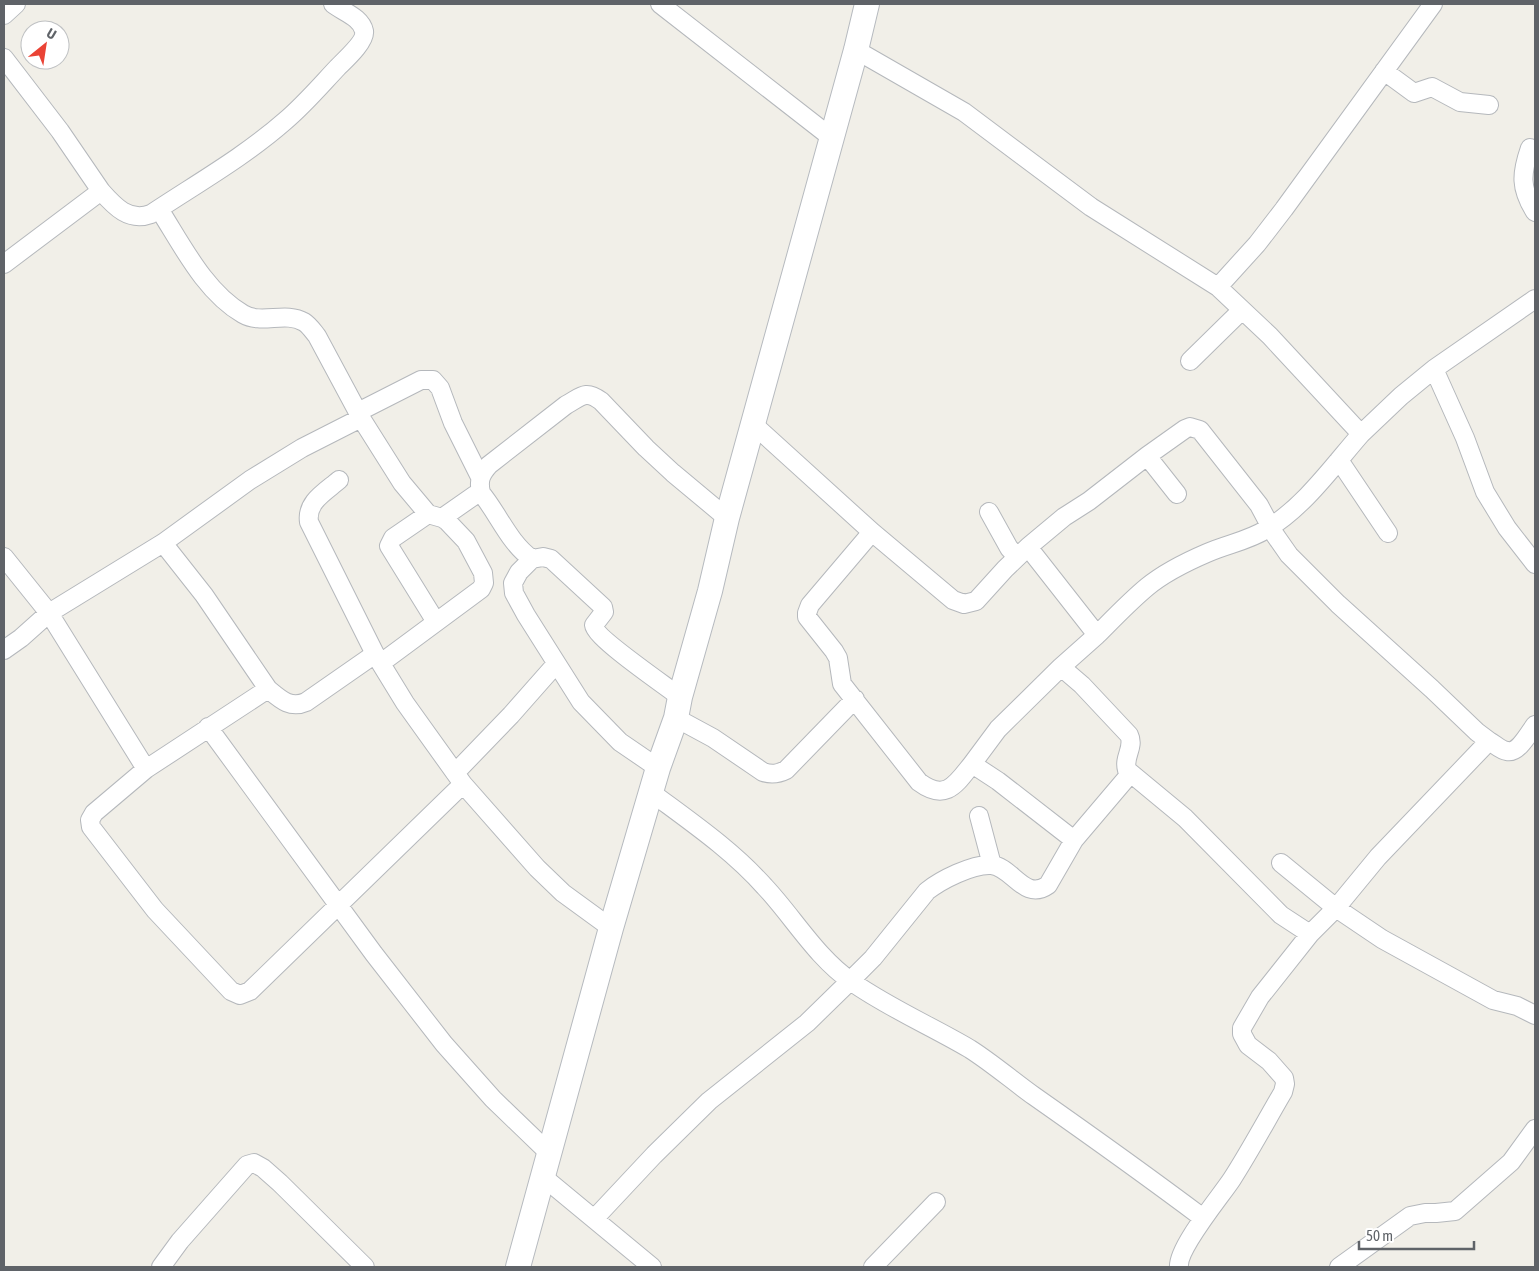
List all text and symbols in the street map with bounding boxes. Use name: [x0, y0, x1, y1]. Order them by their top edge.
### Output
north arrow: [20, 20, 70, 70]
text: U: [44, 25, 59, 43]
scale bar: [1359, 1218, 1474, 1250]
text: 50 m: [1366, 1227, 1393, 1244]

